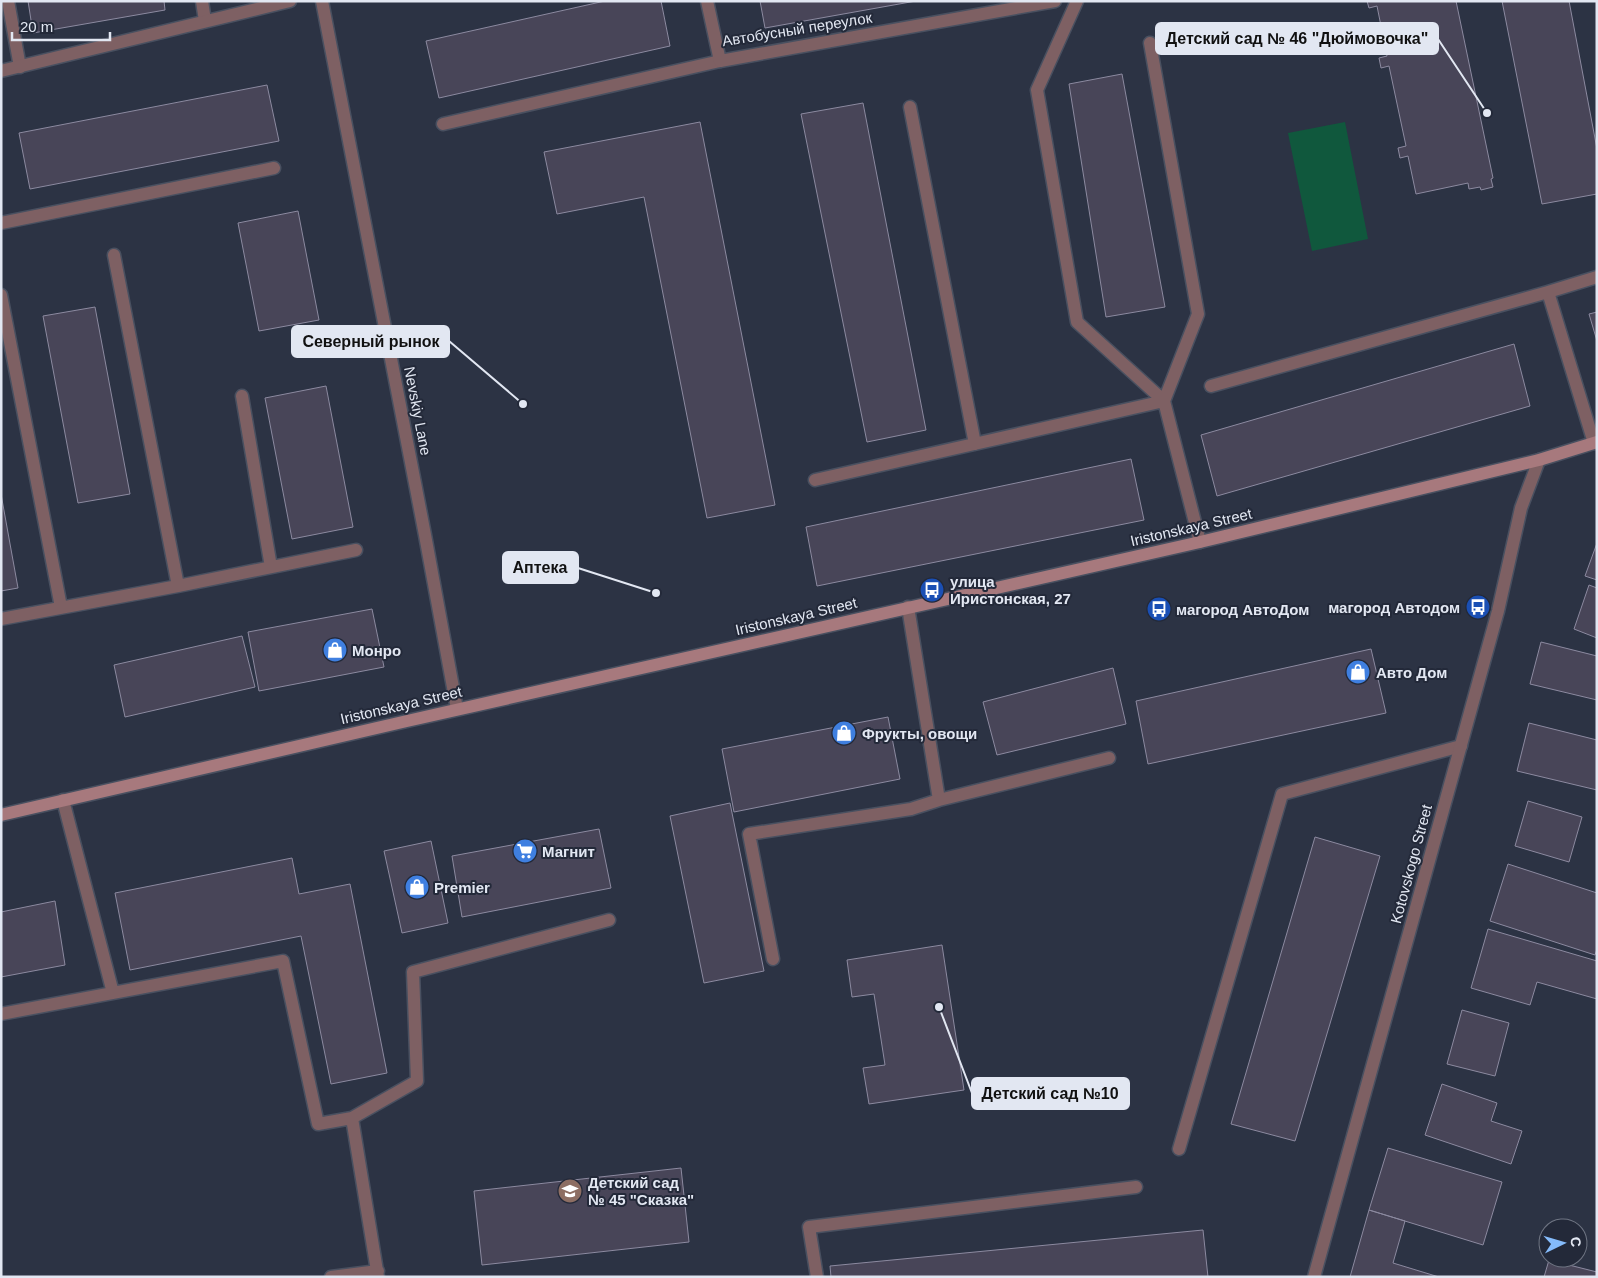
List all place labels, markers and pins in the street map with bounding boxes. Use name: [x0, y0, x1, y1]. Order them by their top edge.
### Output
callout: Детский сад № 46 "Дюймовочка": [1156, 23, 1438, 54]
callout: Северный рынок: [292, 326, 449, 357]
callout: Аптека: [503, 552, 578, 583]
place label: улица Иристонская, 27: [950, 573, 1071, 607]
bus stop icon: улица Иристонская, 27: [919, 577, 945, 603]
bus stop icon: магород Автодом: [1465, 594, 1491, 620]
bus stop icon: магород АвтоДом: [1146, 596, 1172, 622]
place label: магород Автодом: [1328, 599, 1460, 616]
place label: магород АвтоДом: [1176, 601, 1309, 618]
shop icon: Монро: [322, 637, 348, 663]
place label: Монро: [352, 642, 401, 659]
shop icon: Авто Дом: [1345, 659, 1371, 685]
place label: Авто Дом: [1376, 664, 1447, 681]
shop icon: Фрукты, овощи: [831, 720, 857, 746]
place label: Фрукты, овощи: [862, 725, 977, 742]
supermarket icon: Магнит: [512, 838, 538, 864]
place label: Магнит: [542, 843, 595, 860]
shop icon: Premier: [404, 874, 430, 900]
place label: Premier: [434, 879, 490, 896]
callout: Детский сад №10: [972, 1078, 1129, 1109]
place label: Детский сад № 45 "Сказка": [588, 1174, 694, 1208]
school or university icon: Детский сад № 45 "Сказка": [557, 1178, 583, 1204]

